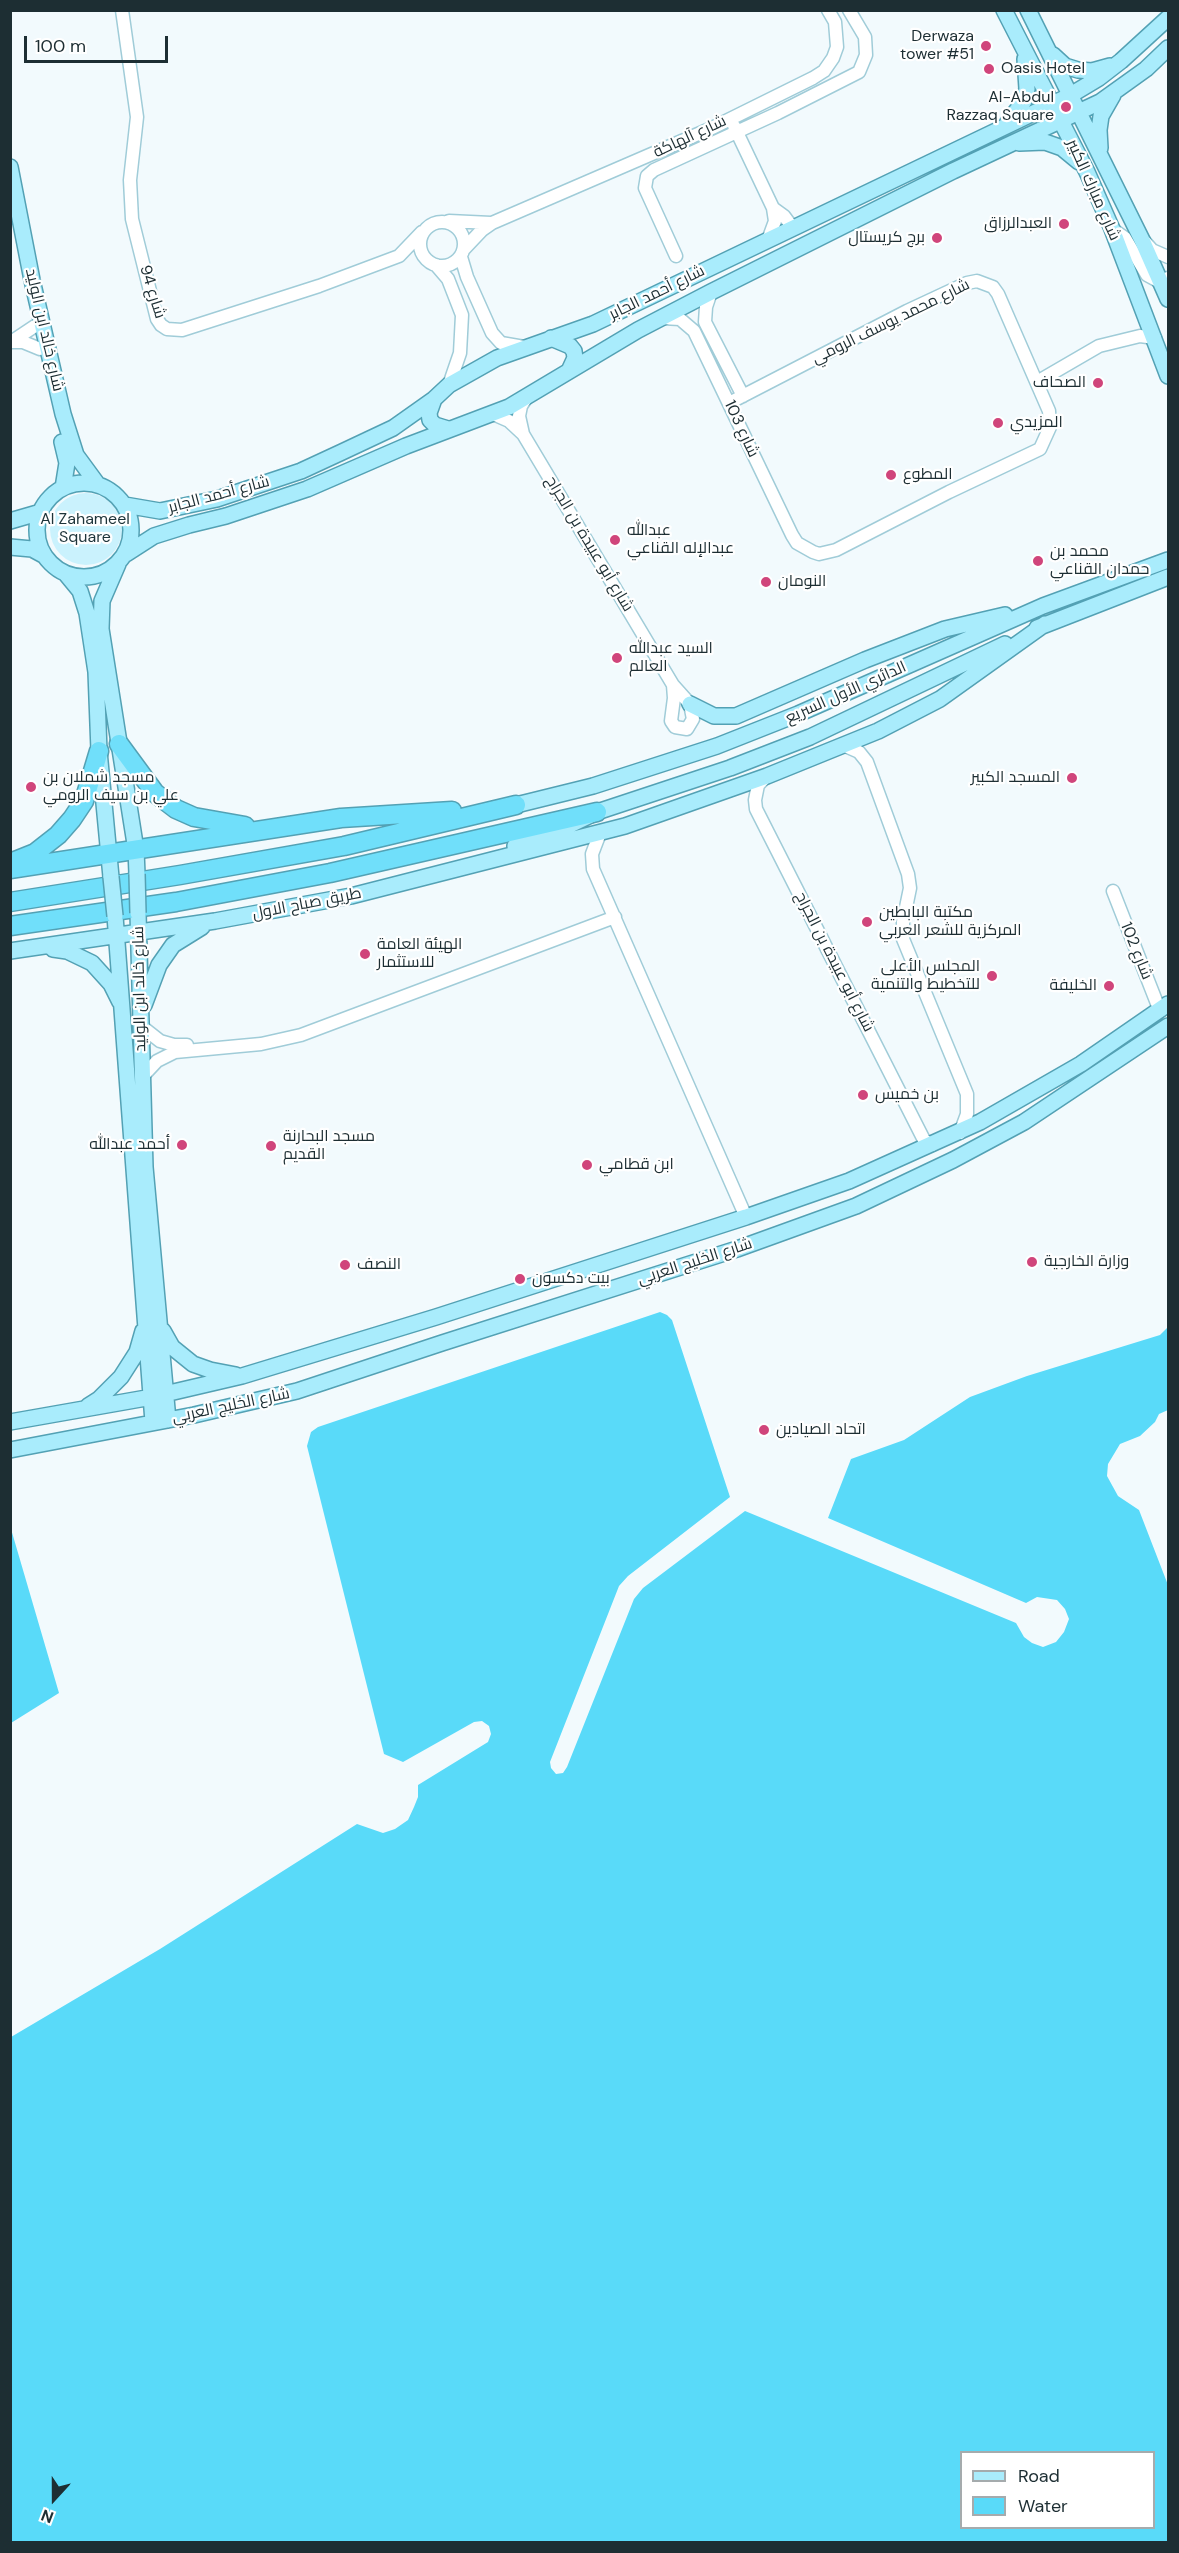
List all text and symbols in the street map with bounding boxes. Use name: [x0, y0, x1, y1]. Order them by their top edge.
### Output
scale bar: [27, 24, 171, 62]
place label: Derwaza tower #51: [900, 27, 974, 65]
text: 100 m: [35, 34, 86, 58]
marker: Derwaza tower #51: [979, 39, 993, 53]
place label: Oasis Hotel: [1001, 59, 1085, 79]
marker: Oasis Hotel: [982, 62, 996, 76]
place label: Al-Abdul Razzaq Square: [946, 88, 1054, 126]
marker: Al-Abdul Razzaq Square: [1059, 100, 1073, 114]
street label: شارع آلهاكة: [650, 112, 730, 162]
street label: شارع مبارك الكبير: [1062, 136, 1124, 244]
place label: العبدالرزاق: [984, 214, 1052, 234]
marker: العبدالرزاق: [1057, 217, 1071, 231]
place label: برج كريستال: [848, 228, 925, 248]
marker: برج كريستال: [930, 231, 944, 245]
street label: شارع أحمد الجابر: [606, 262, 708, 324]
street label: شارع 94: [135, 263, 169, 321]
street label: شارع خالد ابن الوليد: [21, 267, 67, 393]
street label: شارع محمد يوسف الرومي: [809, 275, 973, 369]
place label: الصحاف: [1033, 373, 1086, 393]
marker: الصحاف: [1091, 376, 1105, 390]
street label: شارع 103: [719, 397, 763, 461]
place label: المزيدي: [1010, 413, 1063, 433]
marker: المزيدي: [991, 416, 1005, 430]
place label: المطوع: [903, 465, 953, 485]
marker: المطوع: [884, 468, 898, 482]
street label: شارع أحمد الجابر: [166, 472, 272, 518]
street label: شارع أبو عبيدة بن الجراح: [541, 473, 637, 615]
park label: Al Zahameel Square: [40, 510, 130, 548]
place label: عبدالله عبدالإله القناعي: [627, 521, 734, 559]
marker: عبدالله عبدالإله القناعي: [608, 533, 622, 547]
place label: محمد بن حمدان القناعي: [1050, 542, 1149, 580]
marker: محمد بن حمدان القناعي: [1031, 554, 1045, 568]
place label: النومان: [778, 572, 826, 592]
marker: النومان: [759, 575, 773, 589]
place label: السيد عبدالله العالم: [629, 639, 713, 677]
marker: السيد عبدالله العالم: [610, 651, 624, 665]
street label: الدائري الأول السريع: [783, 658, 909, 728]
place label: مسجد شملان بن علي بن سيف الرومي: [43, 768, 179, 806]
place label: المسجد الكبير: [971, 768, 1060, 788]
marker: المسجد الكبير: [1065, 771, 1079, 785]
marker: مسجد شملان بن علي بن سيف الرومي: [24, 780, 38, 794]
street label: طريق صباح الاول: [251, 884, 363, 924]
street label: شارع أبو عبيدة بن الجراح: [790, 889, 878, 1035]
place label: مكتبة البابطين المركزية للشعر العربي: [879, 903, 1022, 941]
marker: مكتبة البابطين المركزية للشعر العربي: [860, 915, 874, 929]
street label: شارع 102: [1116, 919, 1156, 983]
street label: شارع خالد ابن الوليد: [129, 926, 151, 1052]
place label: الهيئة العامة للاستثمار: [377, 935, 462, 973]
marker: الهيئة العامة للاستثمار: [358, 947, 372, 961]
place label: المجلس الأعلى للتخطيط والتنمية: [871, 957, 980, 995]
marker: المجلس الأعلى للتخطيط والتنمية: [985, 969, 999, 983]
place label: الخليفة: [1050, 976, 1097, 996]
marker: الخليفة: [1102, 979, 1116, 993]
place label: بن خميس: [875, 1085, 939, 1105]
marker: بن خميس: [856, 1088, 870, 1102]
place label: مسجد البحارنة القديم: [283, 1127, 375, 1165]
place label: أحمد عبدالله: [89, 1135, 170, 1155]
marker: أحمد عبدالله: [175, 1138, 189, 1152]
marker: مسجد البحارنة القديم: [264, 1139, 278, 1153]
place label: ابن قطامي: [599, 1155, 674, 1175]
marker: ابن قطامي: [580, 1158, 594, 1172]
street label: شارع الخليج العربي: [635, 1234, 755, 1290]
place label: وزارة الخارجية: [1044, 1252, 1129, 1272]
place label: النصف: [357, 1255, 401, 1275]
marker: وزارة الخارجية: [1025, 1255, 1039, 1269]
marker: النصف: [338, 1258, 352, 1272]
place label: بيت دكسون: [532, 1269, 610, 1289]
marker: بيت دكسون: [513, 1272, 527, 1286]
street label: شارع الخليج العربي: [171, 1384, 291, 1428]
place label: اتحاد الصيادين: [776, 1420, 866, 1440]
marker: اتحاد الصيادين: [757, 1423, 771, 1437]
legend: [960, 2451, 1155, 2529]
text: Road: [1018, 2464, 1060, 2488]
north arrow: [24, 2469, 84, 2529]
text: Water: [1018, 2494, 1068, 2518]
text: N: [38, 2504, 57, 2528]

